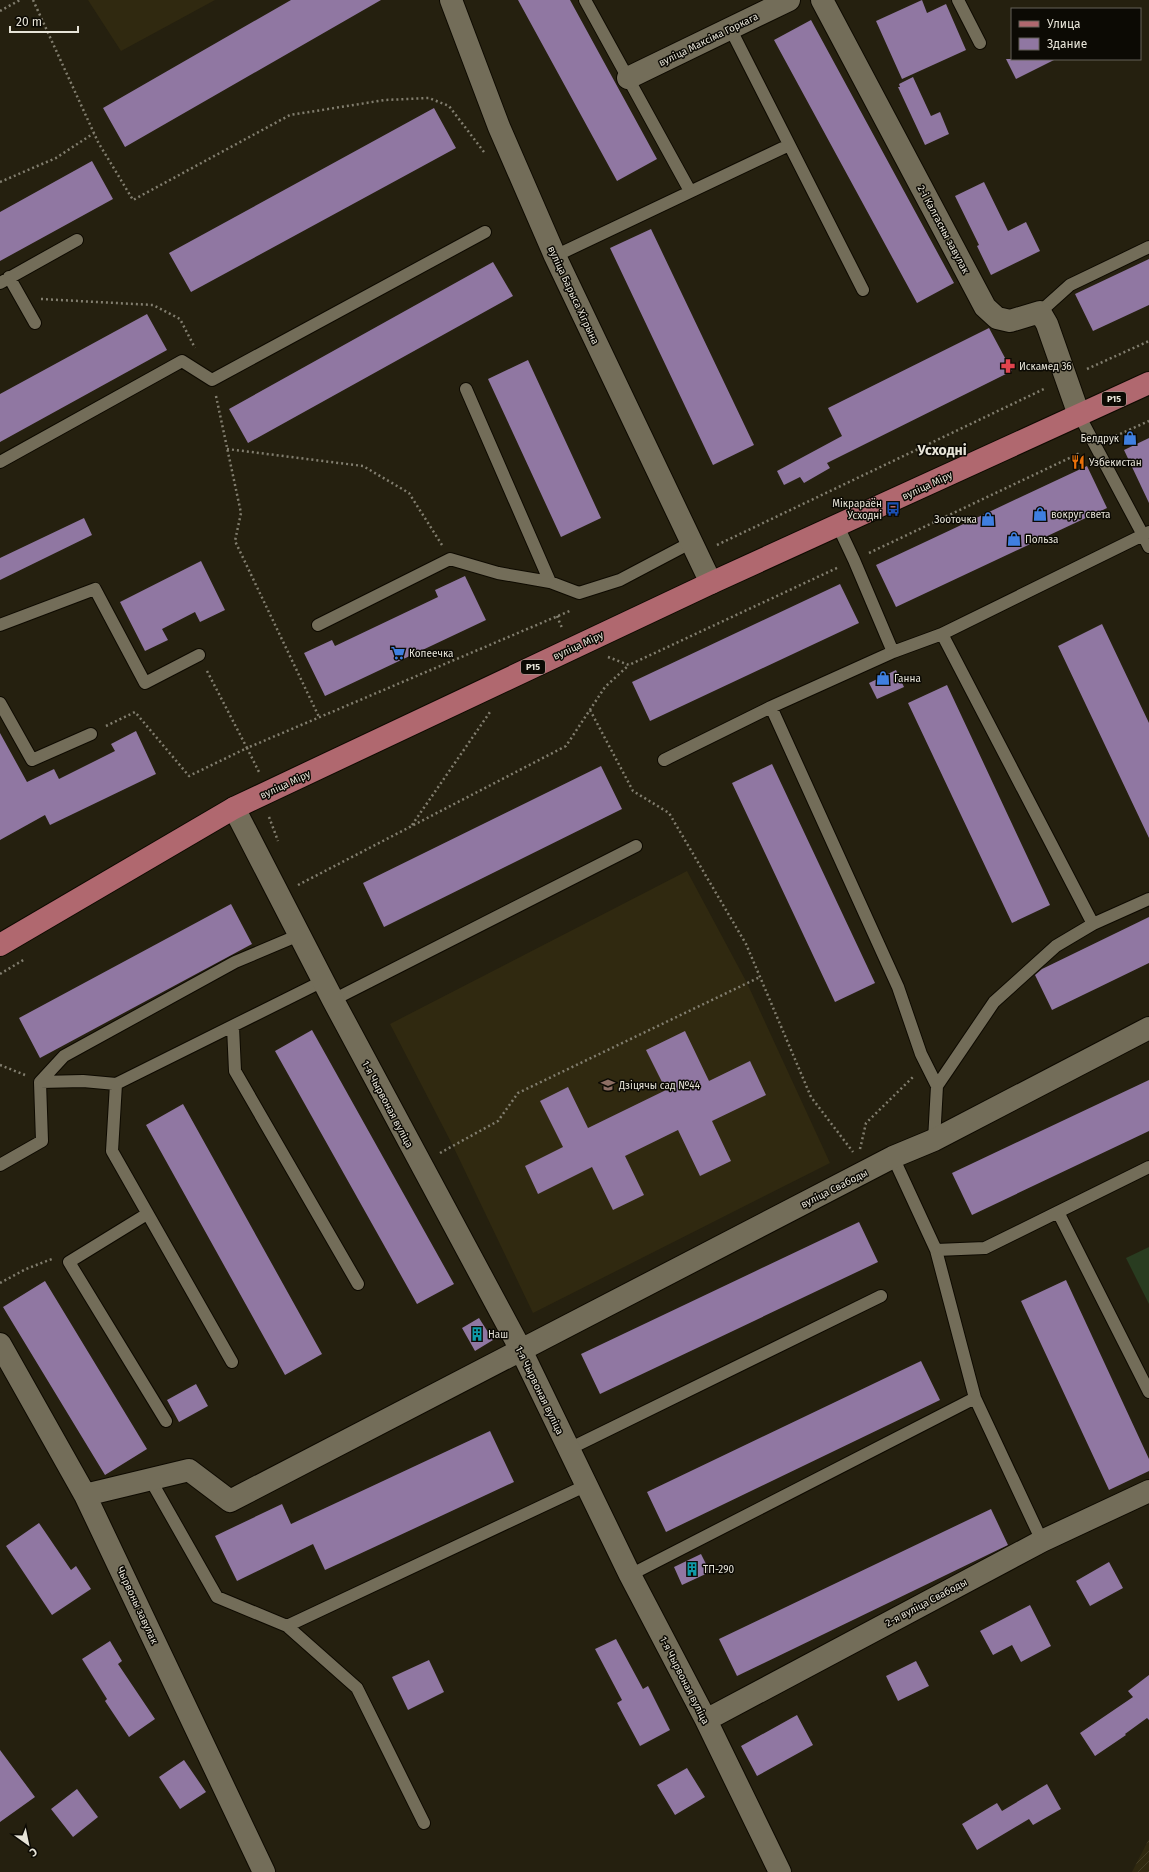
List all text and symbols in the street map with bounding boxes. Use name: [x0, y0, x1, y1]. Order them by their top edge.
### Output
scale bar: [10, 8, 78, 34]
legend: [1011, 8, 1141, 60]
street label: вуліца Максіма Горкага: [656, 10, 760, 69]
text: 20 m: [16, 15, 42, 29]
text: Улица: [1047, 17, 1081, 31]
text: Здание: [1047, 37, 1087, 51]
street label: 2-і Калгасны завулак: [915, 183, 973, 277]
street label: вуліца Барыса Хігрына: [545, 244, 602, 347]
pharmacy icon: Искамед 36: [1000, 358, 1016, 374]
place label: Искамед 36: [1019, 361, 1072, 373]
road number: Р15: [1102, 392, 1126, 406]
shop icon: Белдрук: [1122, 430, 1138, 446]
place label: Белдрук: [1081, 433, 1120, 445]
district label: Усходні: [916, 442, 967, 459]
restaurant icon: Узбекистан: [1070, 454, 1086, 470]
place label: Узбекистан: [1089, 457, 1142, 469]
street label: вуліца Міру: [900, 468, 955, 503]
place label: Мікрараён Усходні: [832, 497, 882, 522]
bus stop icon: Мікрараён Усходні: [885, 501, 901, 517]
shop icon: вокруг света: [1032, 506, 1048, 522]
place label: вокруг света: [1051, 509, 1111, 521]
shop icon: Зооточка: [980, 511, 996, 527]
place label: Зооточка: [934, 514, 977, 526]
shop icon: Польза: [1006, 531, 1022, 547]
place label: Польза: [1025, 534, 1059, 546]
street label: вуліца Міру: [551, 628, 606, 663]
supermarket icon: Копеечка: [390, 645, 406, 661]
place label: Копеечка: [409, 648, 453, 660]
road number: Р15: [521, 660, 545, 674]
shop icon: Ганна: [875, 670, 891, 686]
place label: Ганна: [894, 673, 921, 685]
street label: вуліца Міру: [258, 767, 313, 802]
street label: 1-я Чырвоная вуліца: [359, 1058, 416, 1150]
school or university icon: Дзіцячы сад №44: [600, 1077, 616, 1093]
place label: Дзіцячы сад №44: [618, 1079, 701, 1092]
street label: вуліца Свабоды: [798, 1166, 870, 1211]
building icon: Наш: [469, 1326, 485, 1342]
place label: Наш: [488, 1329, 508, 1341]
street label: 1-я Чырвоная вуліца: [512, 1344, 567, 1437]
building icon: ТП-290: [684, 1561, 700, 1577]
place label: ТП-290: [703, 1564, 734, 1576]
street label: Чырвоны завулак: [114, 1565, 161, 1647]
street label: 2-я вуліца Свабоды: [883, 1575, 969, 1629]
street label: 1-я Чырвоная вуліца: [657, 1634, 712, 1726]
north arrow: [8, 1824, 48, 1864]
text: С: [26, 1845, 39, 1860]

